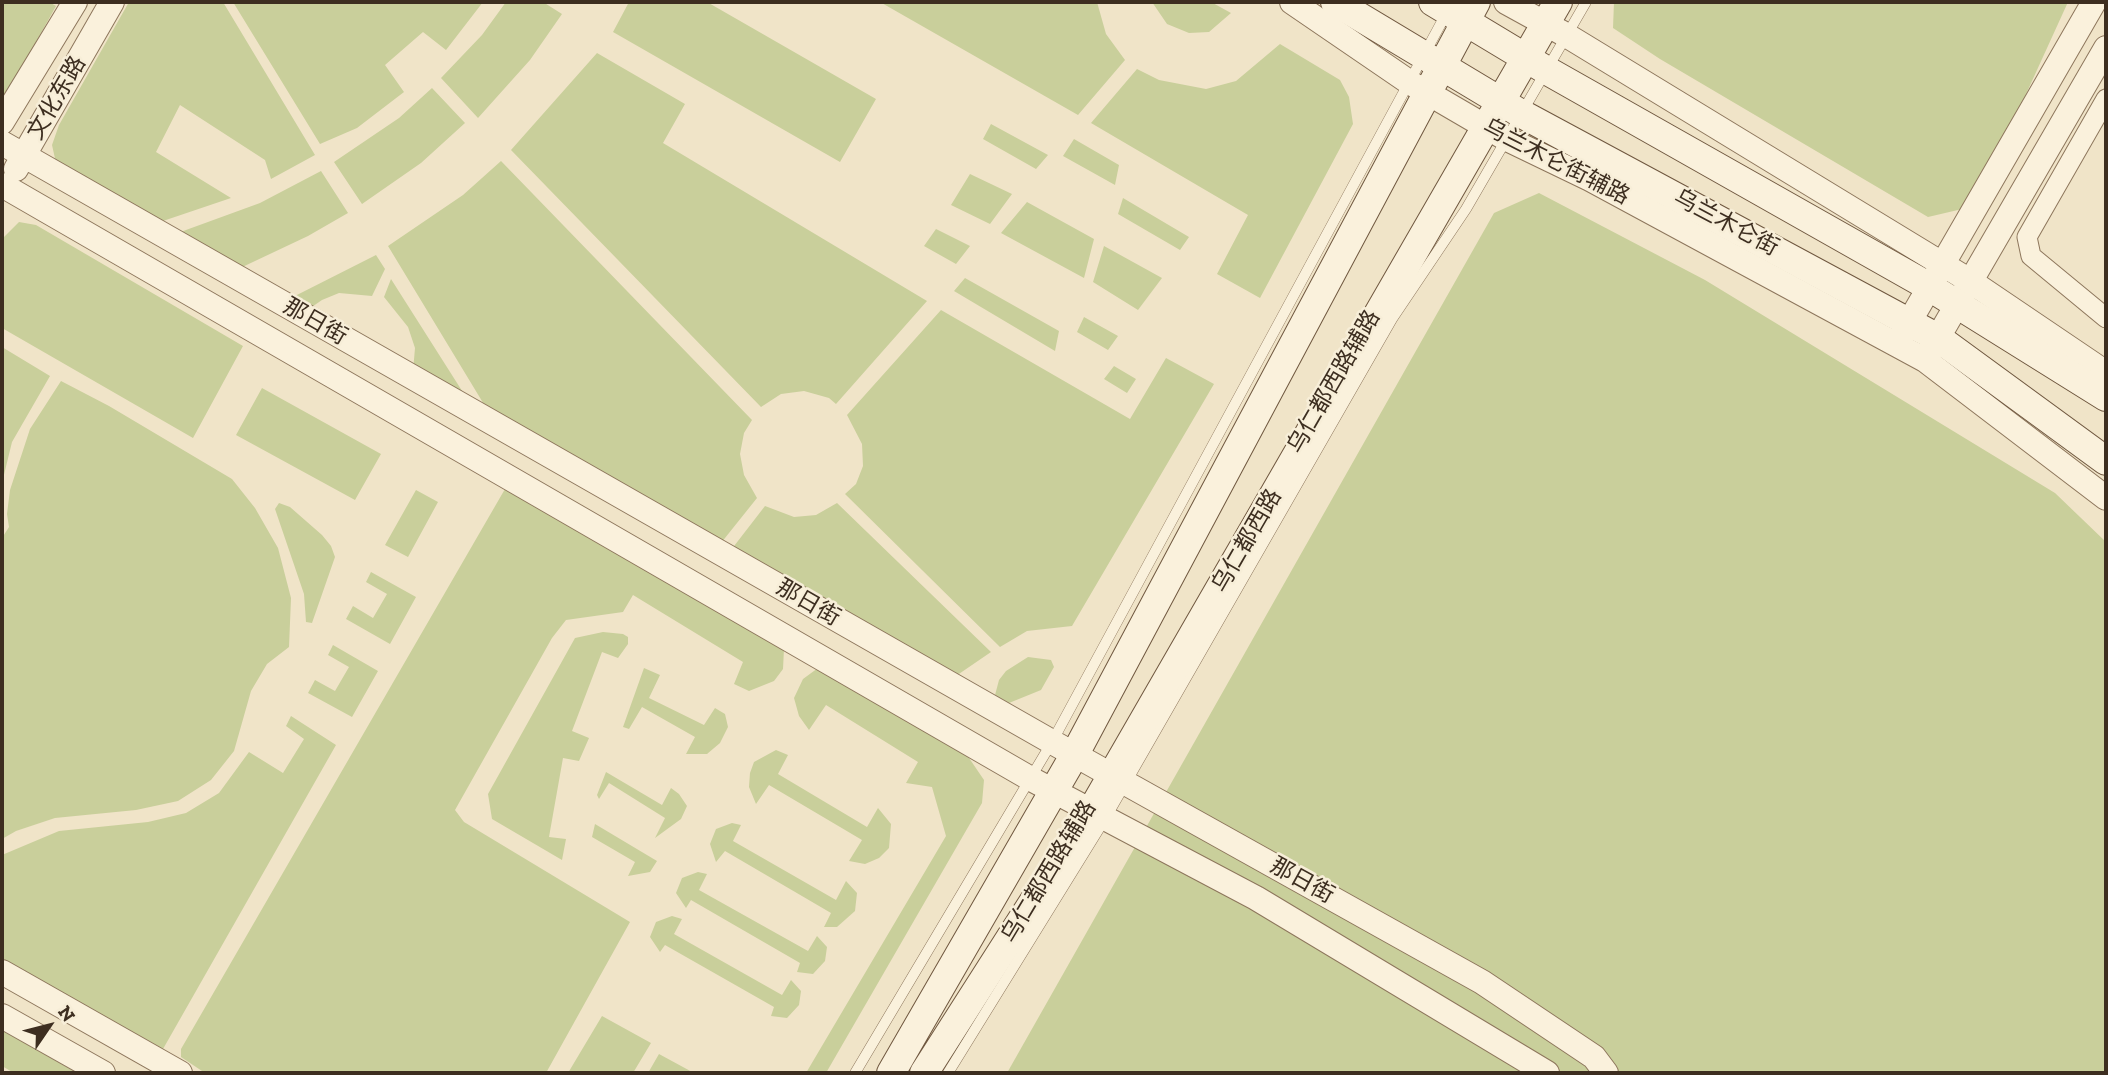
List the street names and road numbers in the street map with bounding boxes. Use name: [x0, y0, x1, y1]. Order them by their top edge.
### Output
street label: 文化东路: [22, 51, 92, 145]
street label: 乌兰木仑街辅路: [1478, 113, 1634, 211]
street label: 乌兰木仑街: [1669, 184, 1783, 262]
street label: 那日街: [278, 293, 352, 351]
street label: 乌仁都西路辅路: [1282, 305, 1386, 459]
street label: 乌仁都西路: [1206, 484, 1288, 598]
street label: 那日街: [771, 574, 845, 632]
street label: 乌仁都西路辅路: [996, 796, 1102, 948]
street label: 那日街: [1265, 852, 1339, 910]

